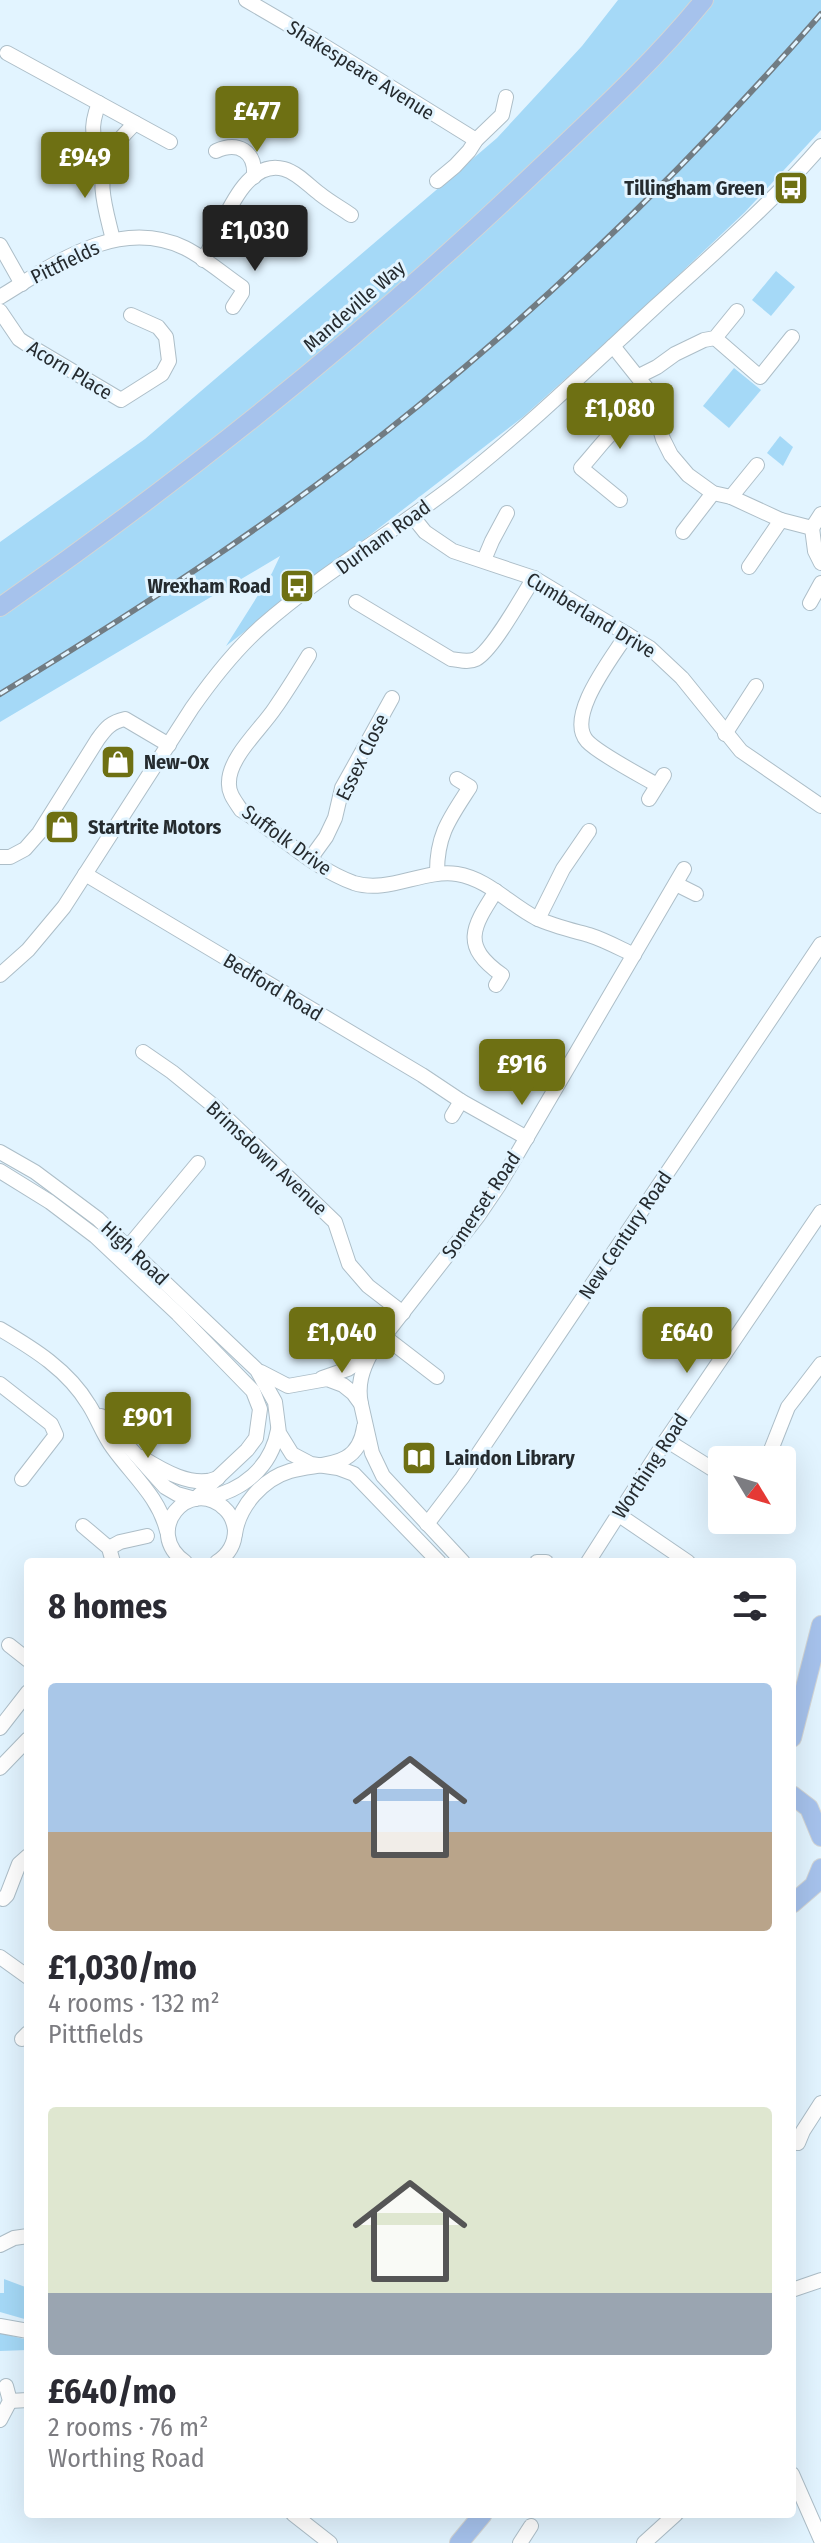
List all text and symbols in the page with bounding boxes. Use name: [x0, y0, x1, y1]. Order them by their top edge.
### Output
street label: Shakespeare Avenue: [283, 15, 439, 125]
pin: £477: [210, 86, 304, 154]
text: £477: [233, 96, 281, 127]
pin: £949: [38, 132, 132, 200]
text: £949: [59, 142, 111, 173]
bus stop icon: Tillingham Green: [772, 169, 810, 207]
place label: Tillingham Green: [624, 176, 765, 200]
pin: £1,030: [190, 205, 320, 273]
text: £1,030: [221, 215, 289, 246]
street label: Pittfields: [27, 235, 103, 289]
street label: Mandeville Way: [298, 255, 410, 357]
street label: Acorn Place: [23, 335, 117, 405]
pin: £1,080: [555, 383, 685, 451]
text: £1,080: [585, 393, 655, 424]
street label: Durham Road: [331, 495, 435, 579]
bus stop icon: Wrexham Road: [278, 567, 316, 605]
street label: Cumberland Drive: [522, 567, 660, 663]
place label: Wrexham Road: [148, 574, 271, 598]
street label: Essex Close: [331, 710, 393, 804]
shop icon: New-Ox: [99, 743, 137, 781]
place label: New-Ox: [144, 750, 210, 774]
street label: Suffolk Drive: [238, 800, 336, 880]
shop icon: Startrite Motors: [43, 808, 81, 846]
place label: Startrite Motors: [88, 815, 222, 839]
street label: Bedford Road: [219, 948, 327, 1026]
pin: £916: [475, 1039, 569, 1107]
text: £916: [497, 1049, 547, 1080]
street label: Brimsdown Avenue: [202, 1096, 332, 1220]
street label: Somerset Road: [437, 1147, 525, 1263]
street label: New Century Road: [573, 1167, 677, 1303]
street label: High Road: [96, 1216, 174, 1290]
pin: £1,040: [277, 1307, 407, 1375]
pin: £640: [640, 1307, 734, 1375]
text: £1,040: [307, 1317, 377, 1348]
text: £640: [660, 1317, 714, 1348]
pin: £901: [101, 1392, 195, 1460]
text: £901: [123, 1402, 173, 1433]
street label: Worthing Road: [607, 1409, 693, 1523]
library icon: Laindon Library: [400, 1439, 438, 1477]
place label: Laindon Library: [445, 1446, 575, 1470]
north arrow: [708, 1446, 796, 1534]
map controls: [708, 1446, 796, 1534]
icon: filters: [728, 1584, 772, 1628]
text: 8 homes: [48, 1586, 167, 1627]
icon: home: [338, 1735, 482, 1879]
text: £1,030/mo: [48, 1947, 197, 1988]
text: 4 rooms · 132 m²: [48, 1988, 220, 2019]
text: Pittfields: [48, 2019, 143, 2050]
icon: home: [338, 2159, 482, 2303]
text: £640/mo: [48, 2371, 177, 2412]
text: 2 rooms · 76 m²: [48, 2412, 208, 2443]
text: Worthing Road: [48, 2443, 205, 2474]

